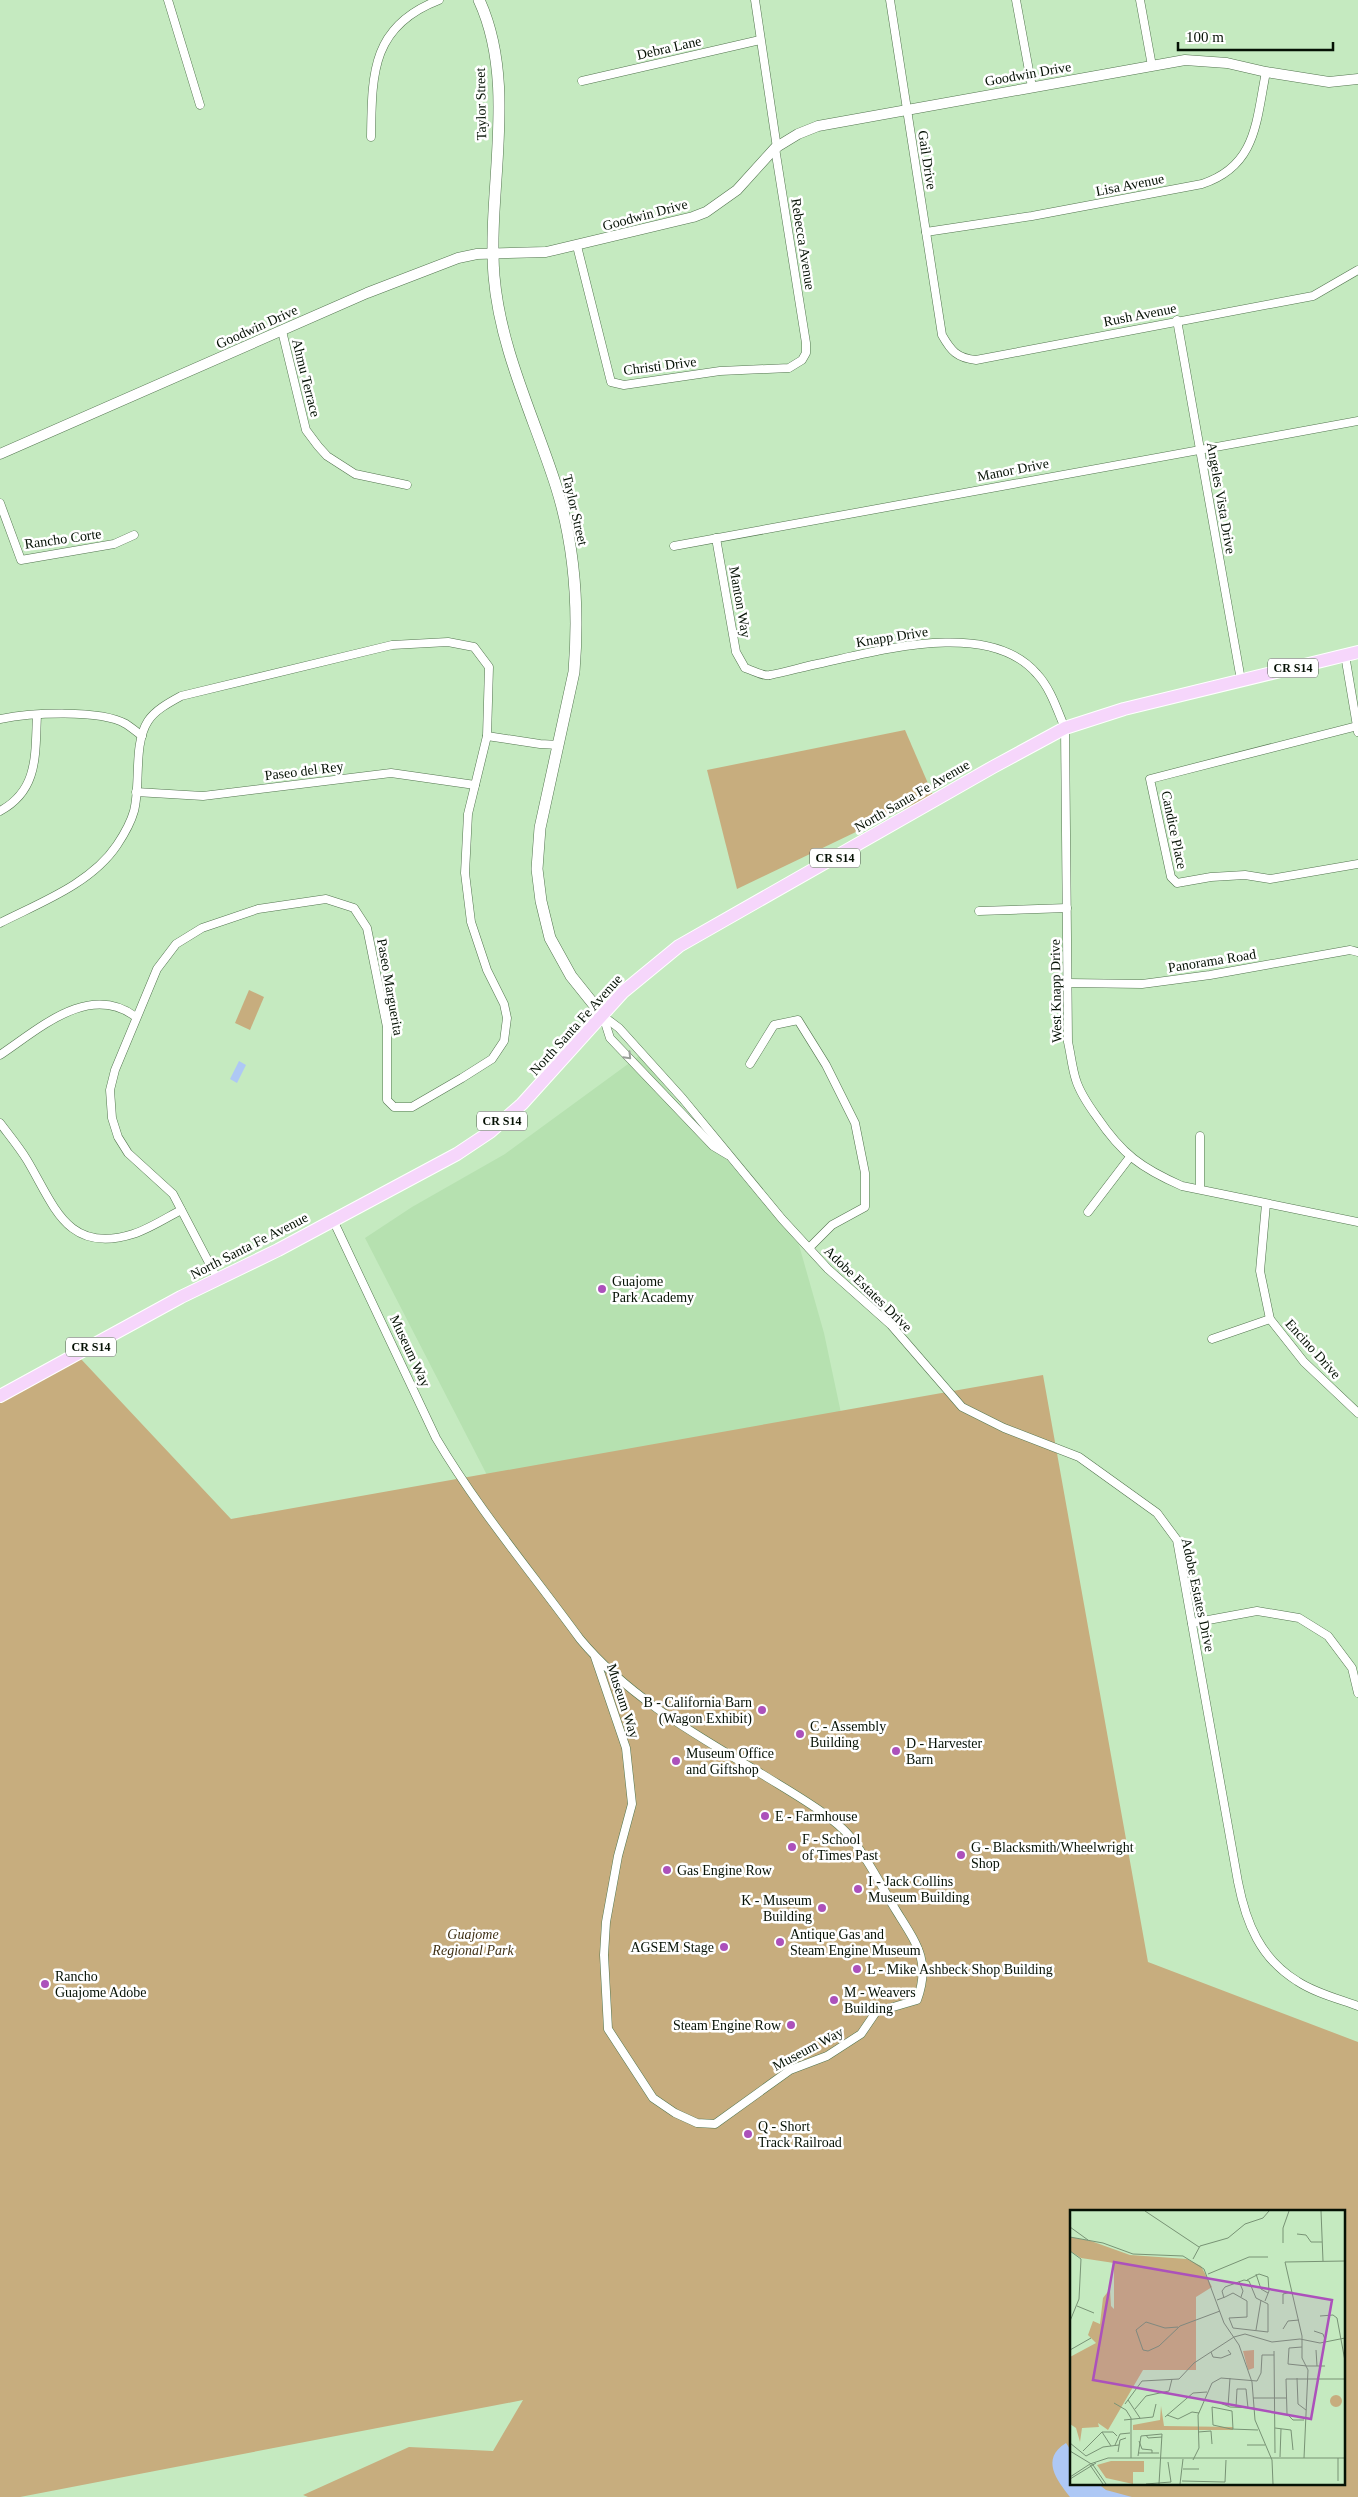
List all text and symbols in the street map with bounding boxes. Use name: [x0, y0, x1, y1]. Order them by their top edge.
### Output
scale bar: [1178, 20, 1333, 52]
text: 100 m: [1186, 29, 1224, 45]
street label: Debra Lane: [635, 33, 703, 63]
street label: Goodwin Drive: [984, 59, 1072, 89]
street label: Taylor Street: [473, 68, 489, 140]
street label: Gail Drive: [915, 129, 939, 191]
street label: Lisa Avenue: [1095, 171, 1165, 199]
street label: Goodwin Drive: [601, 196, 689, 234]
street label: Rebecca Avenue: [788, 197, 818, 291]
street label: Rush Avenue: [1102, 301, 1178, 329]
street label: Goodwin Drive: [214, 302, 300, 352]
street label: Ahmu Terrace: [289, 337, 323, 419]
street label: Christi Drive: [623, 354, 697, 378]
street label: Angeles Vista Drive: [1204, 441, 1238, 555]
street label: Manor Drive: [976, 456, 1050, 484]
street label: Taylor Street: [560, 473, 590, 547]
street label: Rancho Corte: [24, 526, 102, 552]
street label: Manton Way: [726, 565, 754, 639]
street label: Knapp Drive: [855, 624, 929, 650]
road number: CR S14: [1268, 658, 1318, 678]
street label: North Santa Fe Avenue: [852, 757, 972, 835]
street label: Paseo del Rey: [264, 759, 344, 783]
street label: Candice Place: [1158, 789, 1190, 871]
road number: CR S14: [810, 848, 860, 868]
street label: Paseo Marguerita: [374, 937, 406, 1037]
street label: West Knapp Drive: [1048, 939, 1064, 1043]
street label: Panorama Road: [1167, 947, 1257, 975]
street label: North Santa Fe Avenue: [527, 972, 625, 1078]
one-way arrow: [622, 1051, 631, 1060]
road number: CR S14: [477, 1112, 527, 1130]
street label: North Santa Fe Avenue: [188, 1210, 310, 1282]
street label: Adobe Estates Drive: [821, 1243, 915, 1335]
place label: Guajome Park Academy: [612, 1274, 694, 1305]
marker: Guajome Park Academy: [596, 1283, 608, 1295]
street label: Museum Way: [387, 1313, 433, 1389]
street label: Encino Drive: [1282, 1316, 1344, 1382]
road number: CR S14: [66, 1338, 116, 1356]
street label: Adobe Estates Drive: [1179, 1537, 1217, 1653]
street label: Museum Way: [604, 1662, 642, 1740]
place label: B - California Barn (Wagon Exhibit): [644, 1695, 752, 1727]
marker: B - California Barn (Wagon Exhibit): [756, 1704, 768, 1716]
place label: C - Assembly Building: [810, 1719, 886, 1750]
marker: C - Assembly Building: [794, 1728, 806, 1740]
place label: D - Harvester Barn: [906, 1736, 983, 1767]
marker: D - Harvester Barn: [890, 1745, 902, 1757]
place label: Museum Office and Giftshop: [686, 1746, 774, 1777]
marker: Museum Office and Giftshop: [670, 1755, 682, 1767]
place label: E - Farmhouse: [775, 1809, 857, 1824]
marker: E - Farmhouse: [759, 1810, 771, 1822]
place label: F - School of Times Past: [802, 1832, 878, 1863]
place label: G - Blacksmith/Wheelwright Shop: [971, 1840, 1134, 1871]
marker: F - School of Times Past: [786, 1841, 798, 1853]
marker: G - Blacksmith/Wheelwright Shop: [955, 1849, 967, 1861]
place label: Gas Engine Row: [677, 1863, 773, 1878]
marker: Gas Engine Row: [661, 1864, 673, 1876]
place label: I - Jack Collins Museum Building: [868, 1874, 970, 1905]
marker: I - Jack Collins Museum Building: [852, 1883, 864, 1895]
place label: K - Museum Building: [741, 1893, 812, 1924]
marker: K - Museum Building: [816, 1902, 828, 1914]
park label: Guajome Regional Park: [431, 1927, 514, 1958]
place label: Antique Gas and Steam Engine Museum: [790, 1927, 921, 1958]
marker: Antique Gas and Steam Engine Museum: [774, 1936, 786, 1948]
place label: AGSEM Stage: [630, 1940, 714, 1955]
marker: AGSEM Stage: [718, 1941, 730, 1953]
place label: L - Mike Ashbeck Shop Building: [867, 1962, 1053, 1977]
marker: L - Mike Ashbeck Shop Building: [851, 1963, 863, 1975]
place label: Rancho Guajome Adobe: [55, 1969, 146, 2000]
marker: Rancho Guajome Adobe: [39, 1978, 51, 1990]
place label: M - Weavers Building: [844, 1985, 916, 2016]
marker: M - Weavers Building: [828, 1994, 840, 2006]
place label: Steam Engine Row: [673, 2018, 782, 2033]
marker: Steam Engine Row: [785, 2019, 797, 2031]
street label: Museum Way: [770, 2024, 846, 2074]
place label: Q - Short Track Railroad: [758, 2119, 842, 2150]
marker: Q - Short Track Railroad: [742, 2128, 754, 2140]
inset map: [1070, 2210, 1346, 2484]

